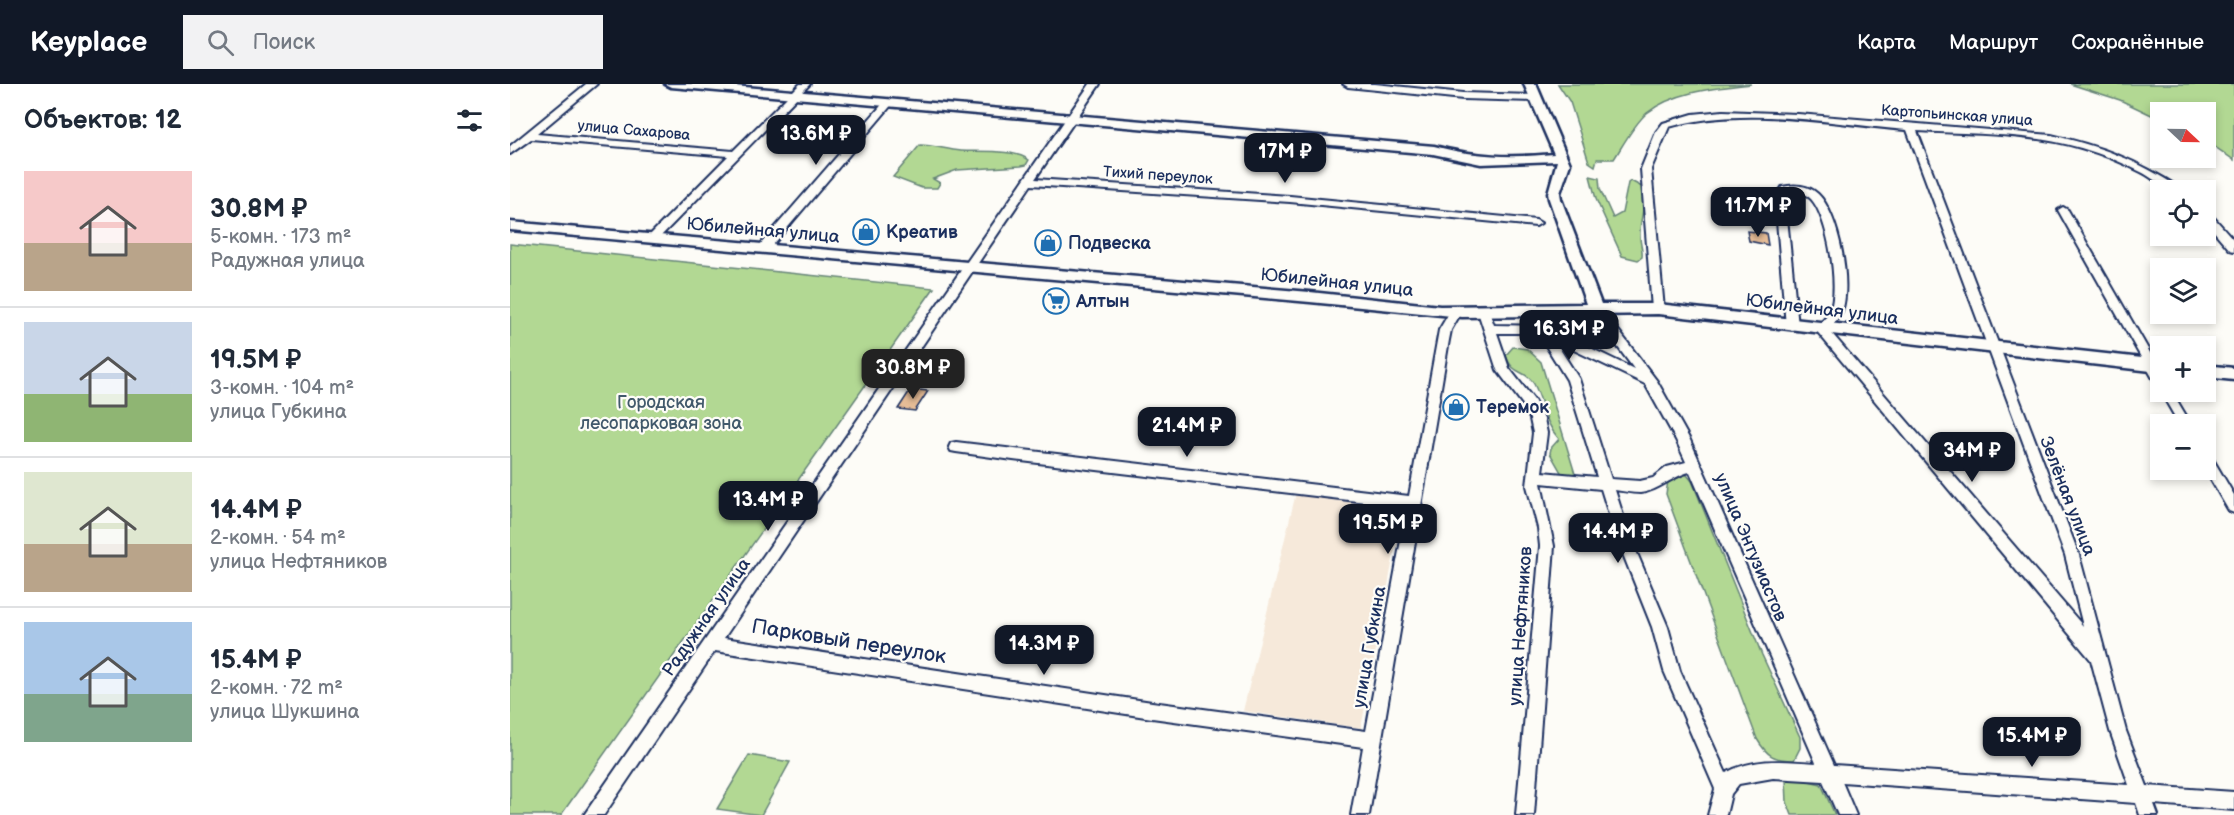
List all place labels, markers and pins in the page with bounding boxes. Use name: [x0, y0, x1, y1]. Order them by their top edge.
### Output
pin: 13.6M ₽: [761, 115, 871, 166]
pin: 17M ₽: [1243, 133, 1327, 184]
pin: 11.7M ₽: [1703, 187, 1813, 238]
shop icon: Креатив: [851, 217, 881, 247]
place label: Креатив: [886, 222, 958, 243]
shop icon: Подвеска: [1033, 228, 1063, 258]
place label: Подвеска: [1068, 233, 1151, 254]
supermarket icon: Алтын: [1041, 286, 1071, 316]
place label: Алтын: [1075, 291, 1130, 312]
pin: 16.3M ₽: [1514, 310, 1624, 361]
pin: 30.8M ₽: [858, 349, 968, 400]
shop icon: Теремок: [1441, 392, 1471, 422]
place label: Теремок: [1476, 397, 1549, 418]
pin: 21.4M ₽: [1132, 407, 1242, 458]
pin: 34M ₽: [1930, 432, 2014, 483]
pin: 13.4M ₽: [713, 481, 823, 532]
pin: 19.5M ₽: [1333, 504, 1443, 555]
pin: 14.4M ₽: [1563, 513, 1673, 564]
pin: 14.3M ₽: [989, 625, 1099, 676]
pin: 15.4M ₽: [1977, 717, 2087, 768]

